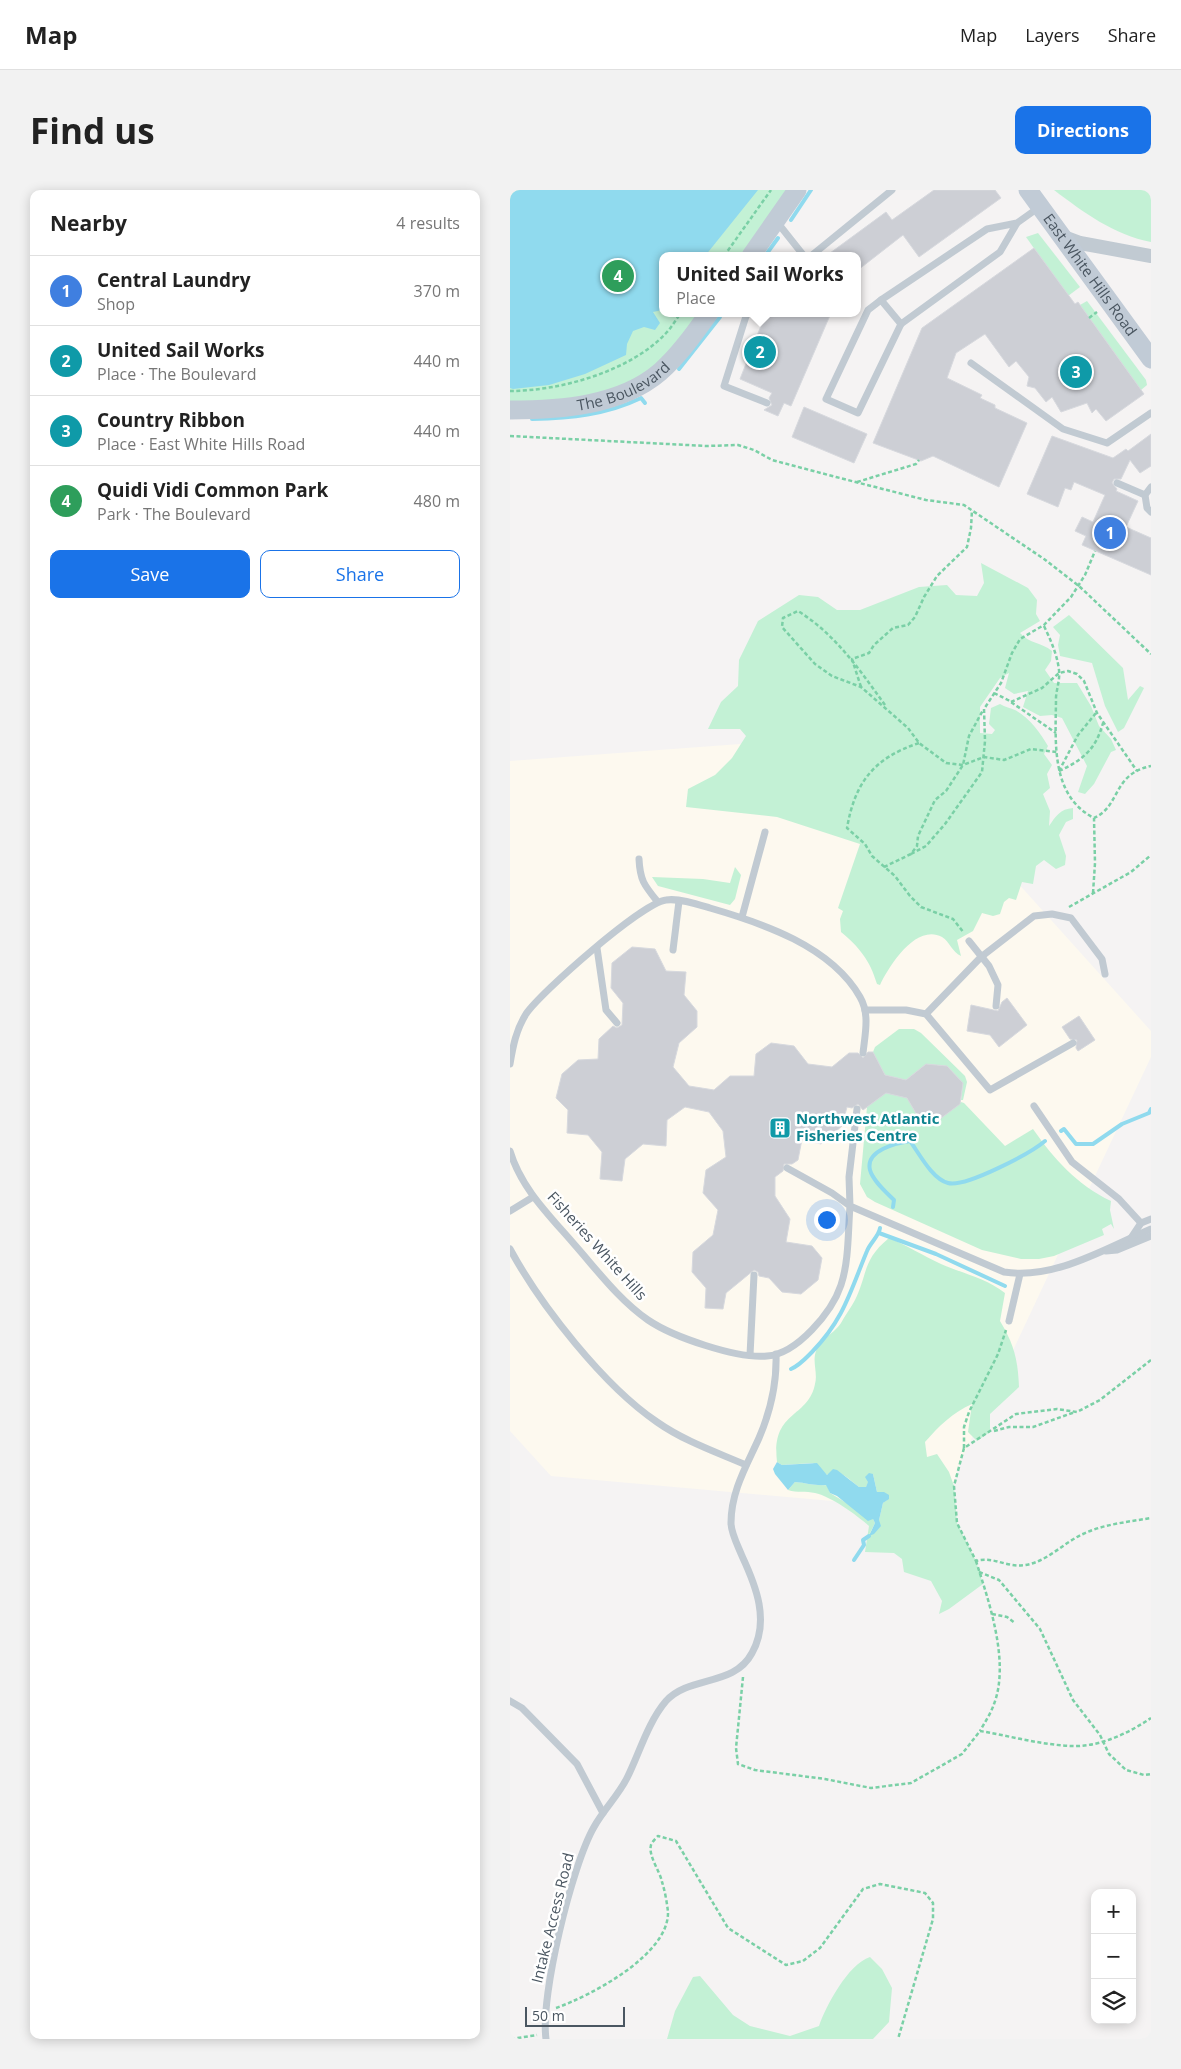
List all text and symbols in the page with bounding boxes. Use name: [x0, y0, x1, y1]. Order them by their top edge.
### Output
text: Map: [25, 18, 77, 51]
text: Map: [960, 23, 997, 47]
text: Layers: [1025, 23, 1080, 47]
text: Share: [1108, 23, 1156, 47]
button: Directions: [1015, 106, 1151, 154]
text: Find us: [30, 107, 155, 154]
text: Nearby: [50, 209, 127, 237]
street label: East White Hills Road: [1039, 209, 1142, 340]
text: 4 results: [396, 212, 460, 234]
popup: [659, 252, 861, 317]
pin: 4: [602, 257, 634, 295]
text: United Sail Works: [676, 261, 844, 287]
text: Central Laundry: [97, 267, 251, 293]
text: 1: [61, 280, 71, 302]
text: 370 m: [414, 280, 460, 302]
text: Place: [676, 287, 715, 309]
text: Shop: [97, 293, 135, 315]
pin: 2: [744, 333, 776, 371]
text: United Sail Works: [97, 337, 265, 363]
text: 2: [61, 350, 71, 372]
text: 440 m: [414, 350, 460, 372]
pin: 3: [1060, 353, 1092, 391]
street label: The Boulevard: [575, 357, 674, 415]
text: Place · The Boulevard: [97, 363, 257, 385]
text: Country Ribbon: [97, 407, 245, 433]
text: 3: [61, 420, 71, 442]
text: 440 m: [414, 420, 460, 442]
text: Place · East White Hills Road: [97, 433, 305, 455]
text: Quidi Vidi Common Park: [97, 477, 328, 503]
text: 4: [61, 490, 71, 512]
text: 480 m: [414, 490, 460, 512]
text: Park · The Boulevard: [97, 503, 251, 525]
pin: 1: [1094, 514, 1126, 552]
button: Save: [50, 550, 250, 598]
button: Share: [260, 550, 460, 598]
place label: Northwest Atlantic Fisheries Centre: [796, 1108, 940, 1145]
building icon: Northwest Atlantic Fisheries Centre: [768, 1116, 792, 1140]
street label: Fisheries White Hills: [544, 1187, 652, 1304]
your location: [814, 1207, 840, 1233]
street label: Intake Access Road: [526, 1851, 578, 1985]
map controls: [1091, 1889, 1136, 2024]
button: +: [1091, 1889, 1136, 1934]
button: −: [1091, 1934, 1136, 1979]
button: layers: [1091, 1979, 1136, 2024]
scale bar: [525, 2004, 625, 2027]
text: 50 m: [532, 2006, 565, 2025]

